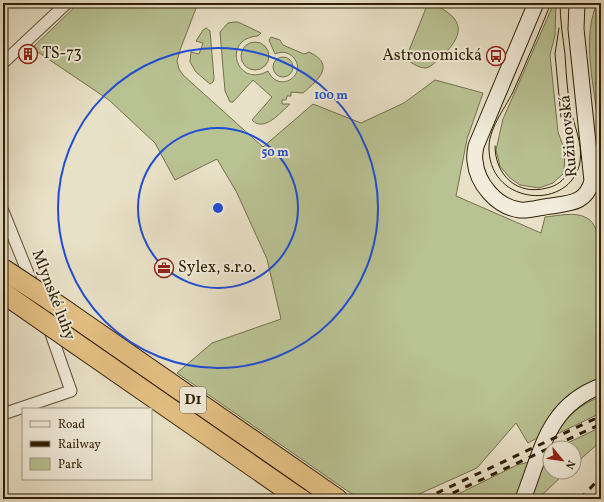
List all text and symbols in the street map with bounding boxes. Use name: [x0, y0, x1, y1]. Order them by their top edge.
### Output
building icon: TS-73: [17, 43, 39, 65]
place label: TS-73: [42, 43, 82, 65]
place label: Astronomická: [383, 45, 482, 67]
bus stop icon: Astronomická: [485, 45, 507, 67]
text: 100 m: [314, 88, 348, 104]
street label: Ružinovská: [554, 94, 584, 178]
text: 50 m: [261, 145, 289, 161]
centre of rings: [211, 201, 225, 215]
street label: Mlynské luhy: [26, 247, 80, 344]
office icon: Sylex, s.r.o.: [153, 257, 175, 279]
place label: Sylex, s.r.o.: [178, 257, 256, 279]
road number: D1: [180, 387, 206, 413]
legend: [22, 408, 152, 480]
text: Road: [58, 417, 85, 433]
text: Railway: [58, 437, 101, 453]
north arrow: [542, 440, 582, 480]
text: Park: [58, 457, 83, 473]
text: N: [561, 457, 578, 471]

